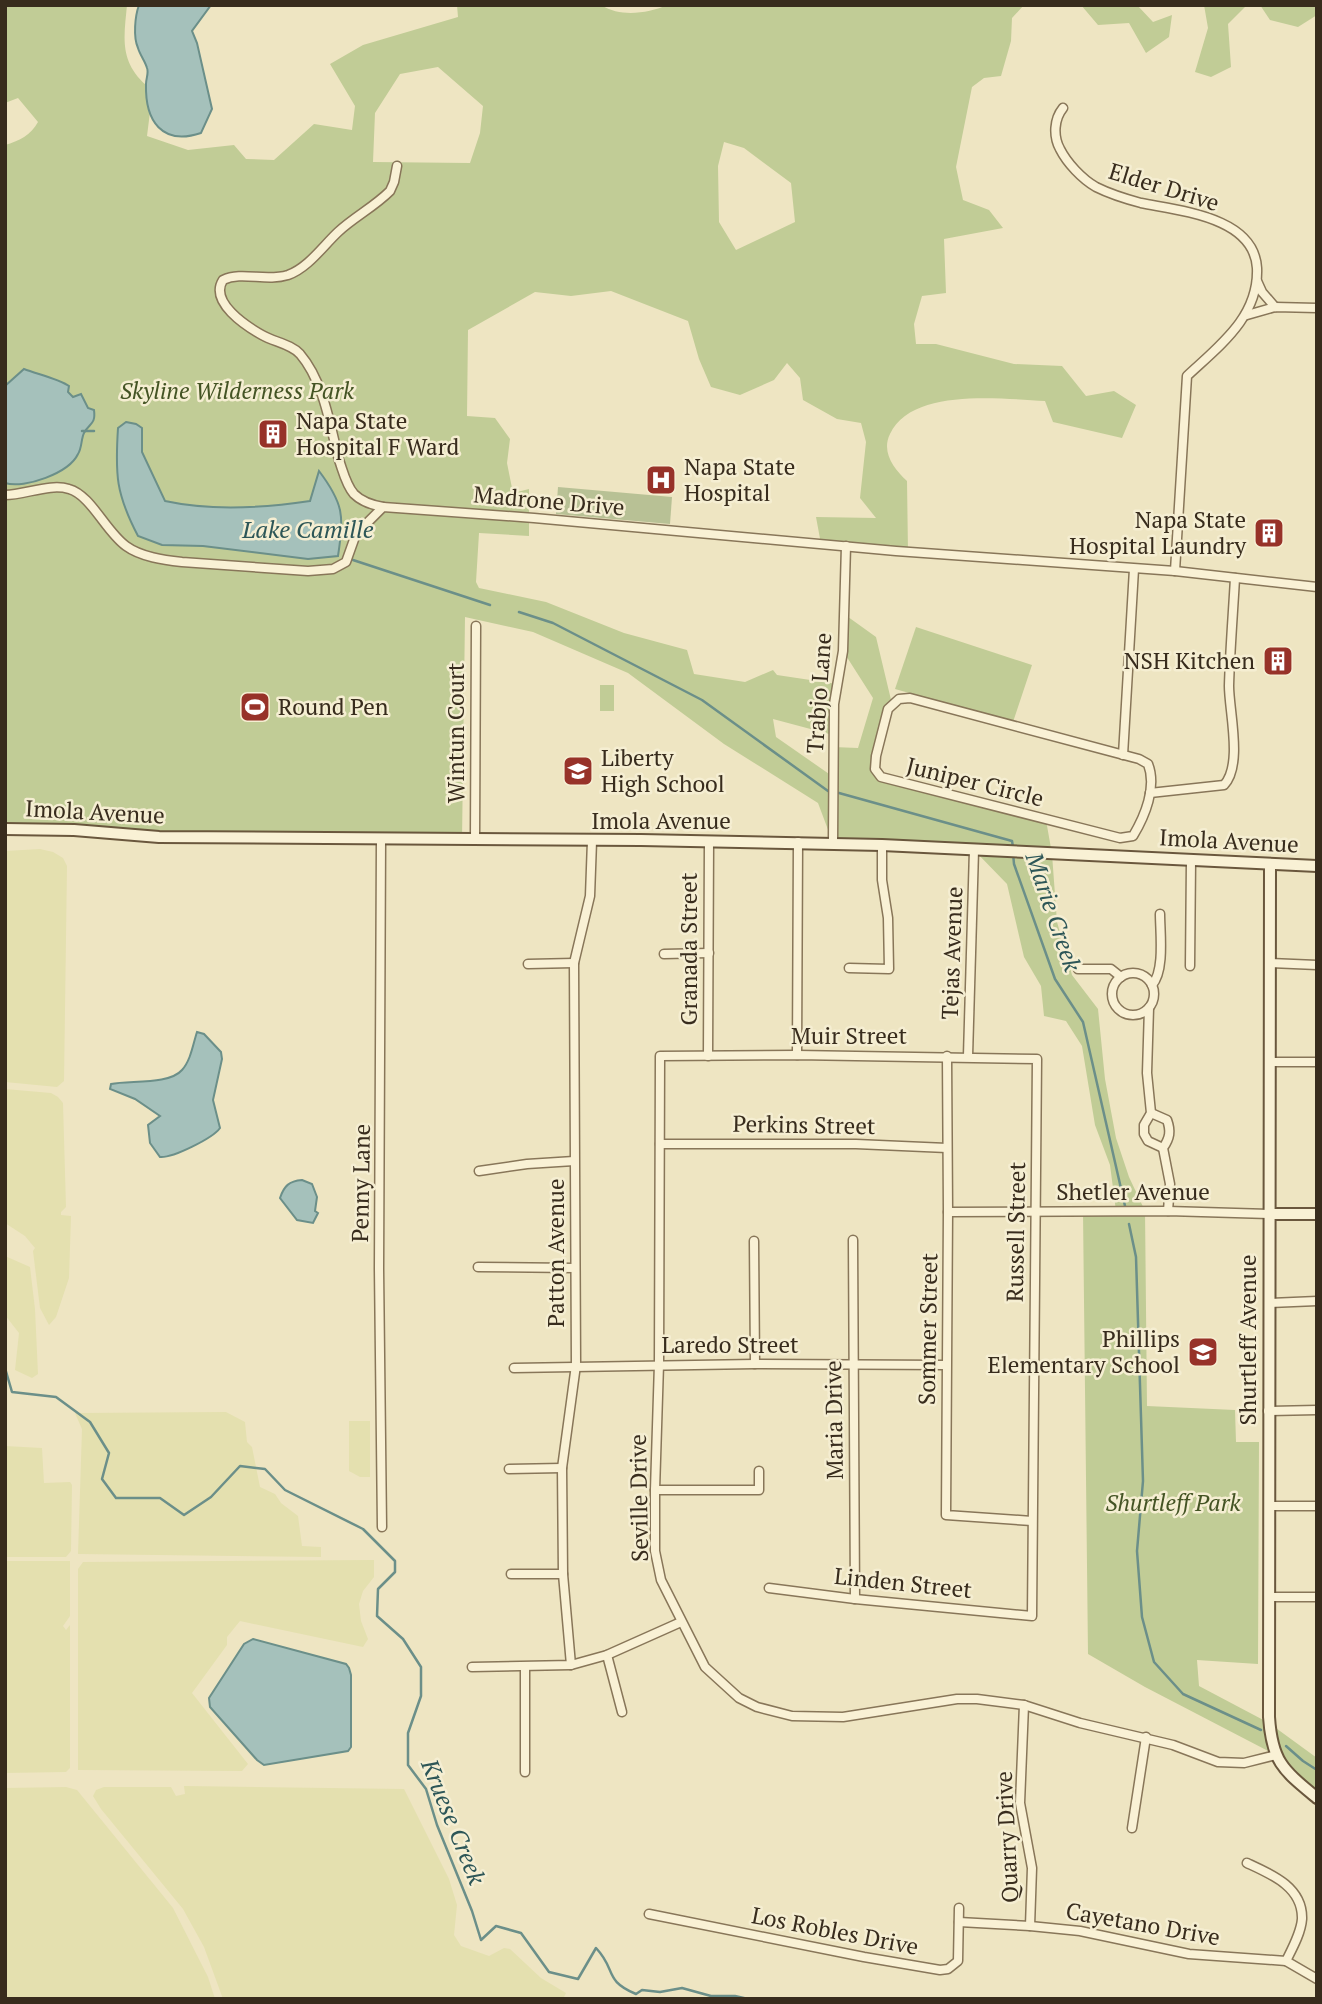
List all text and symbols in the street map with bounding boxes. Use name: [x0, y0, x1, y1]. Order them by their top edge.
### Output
street label: Elder Drive: [1105, 155, 1223, 218]
park label: Skyline Wilderness Park: [120, 375, 355, 406]
place label: Napa State Hospital F Ward: [296, 405, 460, 462]
building icon: Napa State Hospital F Ward: [256, 417, 290, 451]
place label: Napa State Hospital: [684, 451, 795, 508]
hospital icon: Napa State Hospital: [644, 463, 678, 497]
street label: Madrone Drive: [472, 478, 626, 523]
place label: Napa State Hospital Laundry: [1069, 504, 1246, 561]
water label: Lake Camille: [241, 513, 374, 545]
building icon: Napa State Hospital Laundry: [1252, 516, 1286, 550]
street label: Trabjo Lane: [799, 632, 838, 754]
building icon: NSH Kitchen: [1261, 644, 1295, 678]
place label: NSH Kitchen: [1124, 645, 1255, 676]
street label: Wintun Court: [440, 662, 471, 803]
sports icon: Round Pen: [238, 690, 272, 724]
place label: Round Pen: [278, 691, 389, 722]
place label: Liberty High School: [601, 742, 725, 799]
street label: Juniper Circle: [903, 749, 1047, 814]
school or university icon: Liberty High School: [561, 754, 595, 788]
street label: Imola Avenue: [24, 792, 166, 831]
street label: Imola Avenue: [591, 805, 731, 836]
street label: Imola Avenue: [1158, 821, 1300, 860]
water label: Marie Creek: [1018, 847, 1089, 976]
street label: Granada Street: [673, 872, 704, 1025]
street label: Tejas Avenue: [934, 886, 969, 1020]
street label: Muir Street: [791, 1020, 907, 1051]
street label: Perkins Street: [732, 1108, 876, 1141]
street label: Penny Lane: [344, 1123, 377, 1243]
street label: Russell Street: [999, 1161, 1032, 1302]
street label: Shetler Avenue: [1056, 1176, 1210, 1207]
street label: Patton Avenue: [540, 1178, 571, 1328]
street label: Sommer Street: [911, 1252, 944, 1405]
street label: Shurtleff Avenue: [1232, 1254, 1263, 1426]
place label: Phillips Elementary School: [988, 1323, 1180, 1380]
street label: Laredo Street: [661, 1329, 799, 1360]
school or university icon: Phillips Elementary School: [1186, 1335, 1220, 1369]
street label: Maria Drive: [817, 1360, 850, 1480]
street label: Seville Drive: [622, 1434, 655, 1562]
park label: Shurtleff Park: [1105, 1487, 1242, 1518]
street label: Linden Street: [833, 1560, 974, 1605]
water label: Kruese Creek: [414, 1753, 494, 1890]
street label: Quarry Drive: [988, 1770, 1025, 1904]
street label: Cayetano Drive: [1063, 1895, 1223, 1952]
street label: Los Robles Drive: [749, 1899, 921, 1962]

